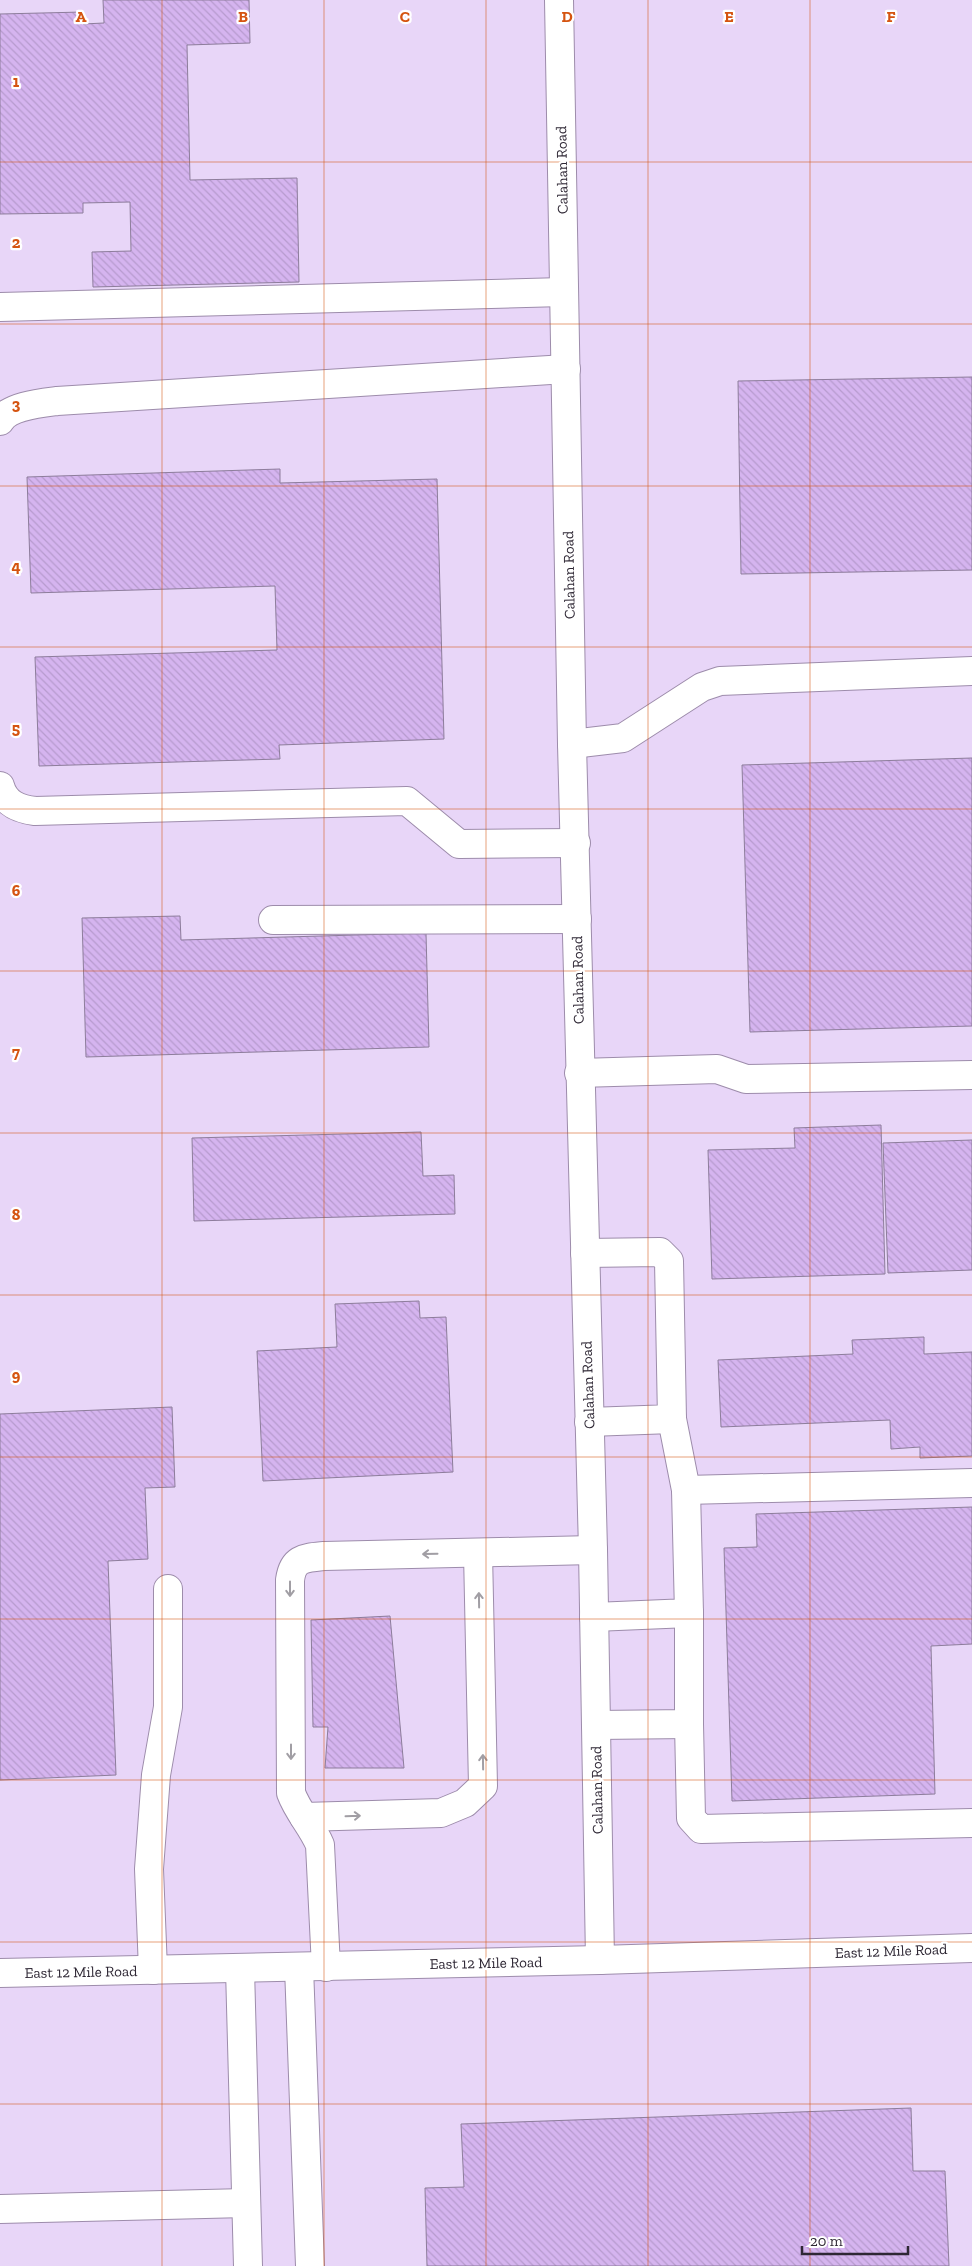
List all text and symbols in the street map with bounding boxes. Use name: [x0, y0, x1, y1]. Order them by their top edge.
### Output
text: A: [76, 7, 87, 26]
text: B: [238, 7, 248, 26]
text: C: [400, 7, 410, 26]
text: D: [561, 7, 573, 26]
text: E: [724, 7, 734, 26]
text: F: [886, 7, 896, 26]
text: 1: [13, 72, 20, 91]
street label: Calahan Road: [552, 125, 572, 214]
text: 2: [12, 233, 21, 252]
text: 3: [12, 395, 21, 414]
street label: Calahan Road: [559, 530, 579, 619]
text: 4: [11, 557, 21, 576]
text: 5: [12, 719, 20, 738]
text: 6: [12, 881, 21, 900]
street label: Calahan Road: [568, 935, 588, 1024]
text: 7: [12, 1043, 20, 1062]
text: 8: [12, 1205, 21, 1224]
street label: Calahan Road: [577, 1340, 599, 1429]
text: 9: [12, 1366, 21, 1385]
one-way arrow: [422, 1549, 438, 1559]
one-way arrow: [285, 1580, 295, 1597]
one-way arrow: [475, 1592, 484, 1608]
one-way arrow: [286, 1743, 296, 1759]
street label: Calahan Road: [587, 1745, 607, 1834]
one-way arrow: [478, 1755, 488, 1771]
one-way arrow: [345, 1811, 361, 1820]
street label: East 12 Mile Road: [834, 1940, 948, 1962]
street label: East 12 Mile Road: [430, 1953, 543, 1973]
street label: East 12 Mile Road: [25, 1962, 138, 1982]
scale bar: [802, 2224, 908, 2256]
text: 20 m: [810, 2232, 843, 2250]

